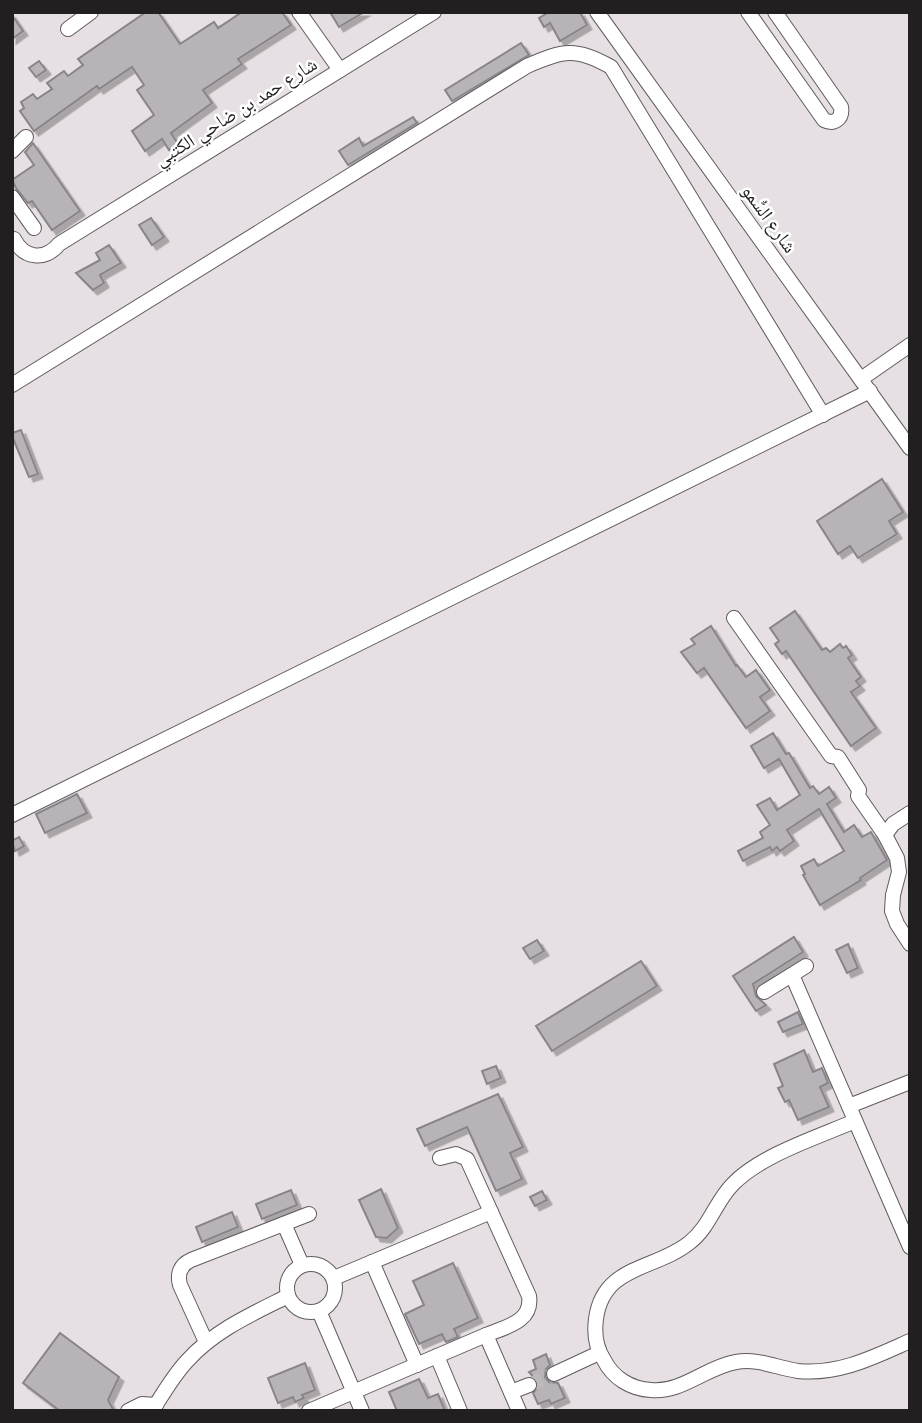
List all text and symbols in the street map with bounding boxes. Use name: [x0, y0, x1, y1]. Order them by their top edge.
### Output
street label: شارع حمد بن ضاحي الكتبي: [151, 53, 323, 174]
street label: شارع السُّمو: [737, 181, 801, 257]

